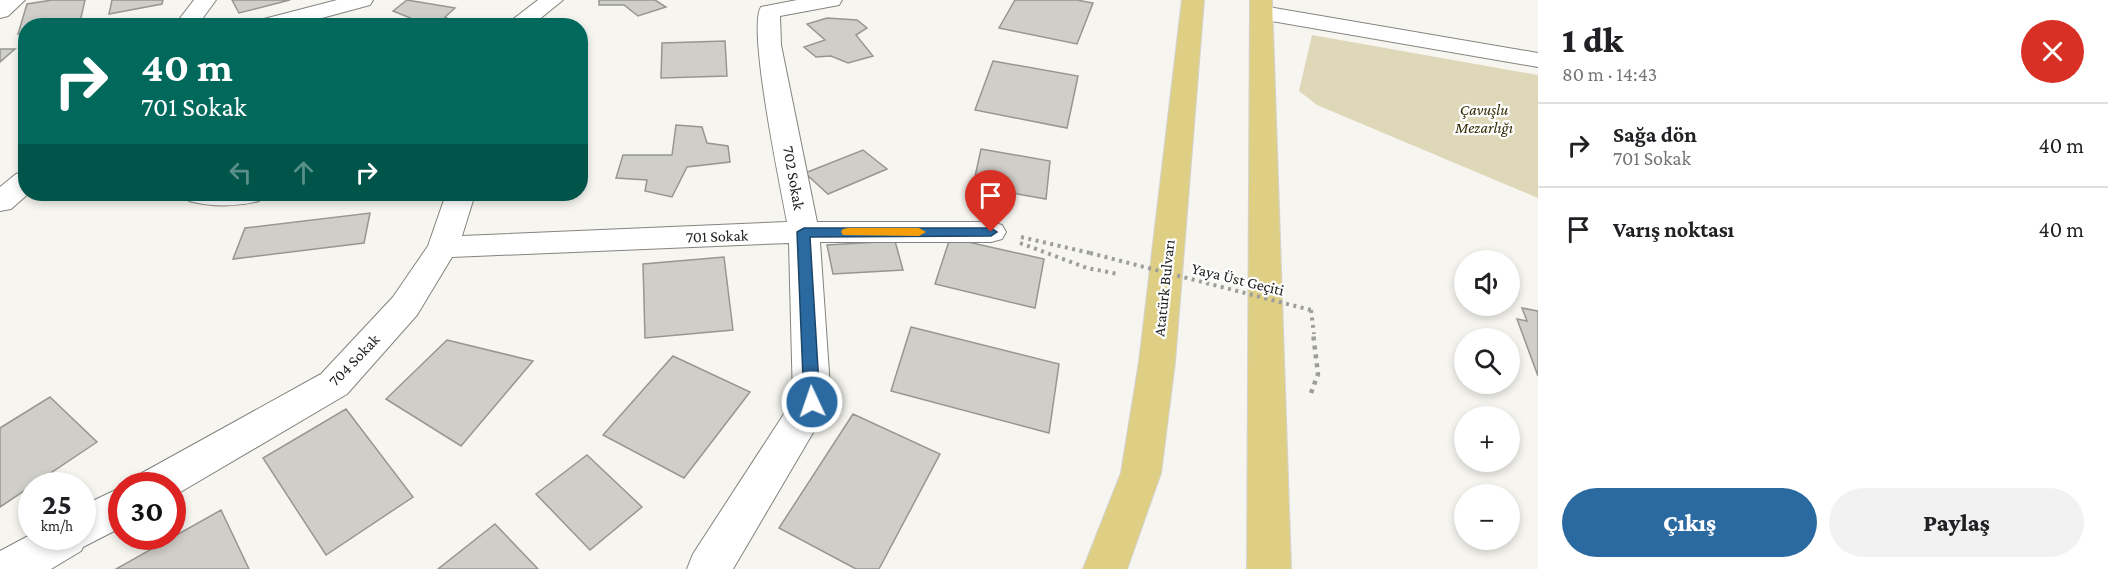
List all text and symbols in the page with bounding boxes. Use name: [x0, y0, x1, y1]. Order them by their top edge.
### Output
text: 1 dk: [1562, 20, 1623, 60]
button: close: [2021, 20, 2084, 83]
icon: right: [42, 42, 120, 120]
text: 40 m: [141, 43, 233, 90]
text: 80 m · 14:43: [1562, 63, 1657, 85]
text: 701 Sokak: [141, 92, 247, 122]
park label: Çavuşlu Mezarlığı: [1454, 101, 1513, 137]
text: Sağa dön: [1613, 122, 1697, 147]
icon: right: [1562, 129, 1595, 162]
text: 40 m: [2039, 133, 2084, 158]
street label: 702 Sokak: [780, 145, 808, 212]
text: 701 Sokak: [1613, 147, 1691, 169]
icon: left: [224, 156, 257, 189]
icon: ahead: [287, 156, 320, 189]
icon: right: [350, 156, 383, 189]
pin: [965, 170, 1016, 232]
icon: arrive: [974, 179, 1007, 212]
icon: arrive: [1562, 213, 1595, 246]
text: Varış noktası: [1613, 217, 1734, 242]
text: 40 m: [2039, 217, 2084, 242]
street label: 701 Sokak: [685, 226, 749, 246]
street label: Atatürk Bulvarı: [1150, 239, 1178, 337]
map controls: [1454, 250, 1520, 550]
button: sound: [1454, 250, 1520, 316]
street label: Yaya Üst Geçiti: [1190, 259, 1286, 300]
button: search: [1454, 328, 1520, 394]
street label: 704 Sokak: [325, 330, 383, 389]
position arrow: [780, 370, 844, 434]
button: +: [1454, 406, 1520, 472]
speed limit sign: 30: [108, 472, 186, 550]
button: −: [1454, 484, 1520, 550]
text: 25: [42, 487, 72, 520]
button: Çıkış: [1562, 488, 1817, 557]
button: Paylaş: [1829, 488, 2084, 557]
text: km/h: [41, 518, 73, 534]

